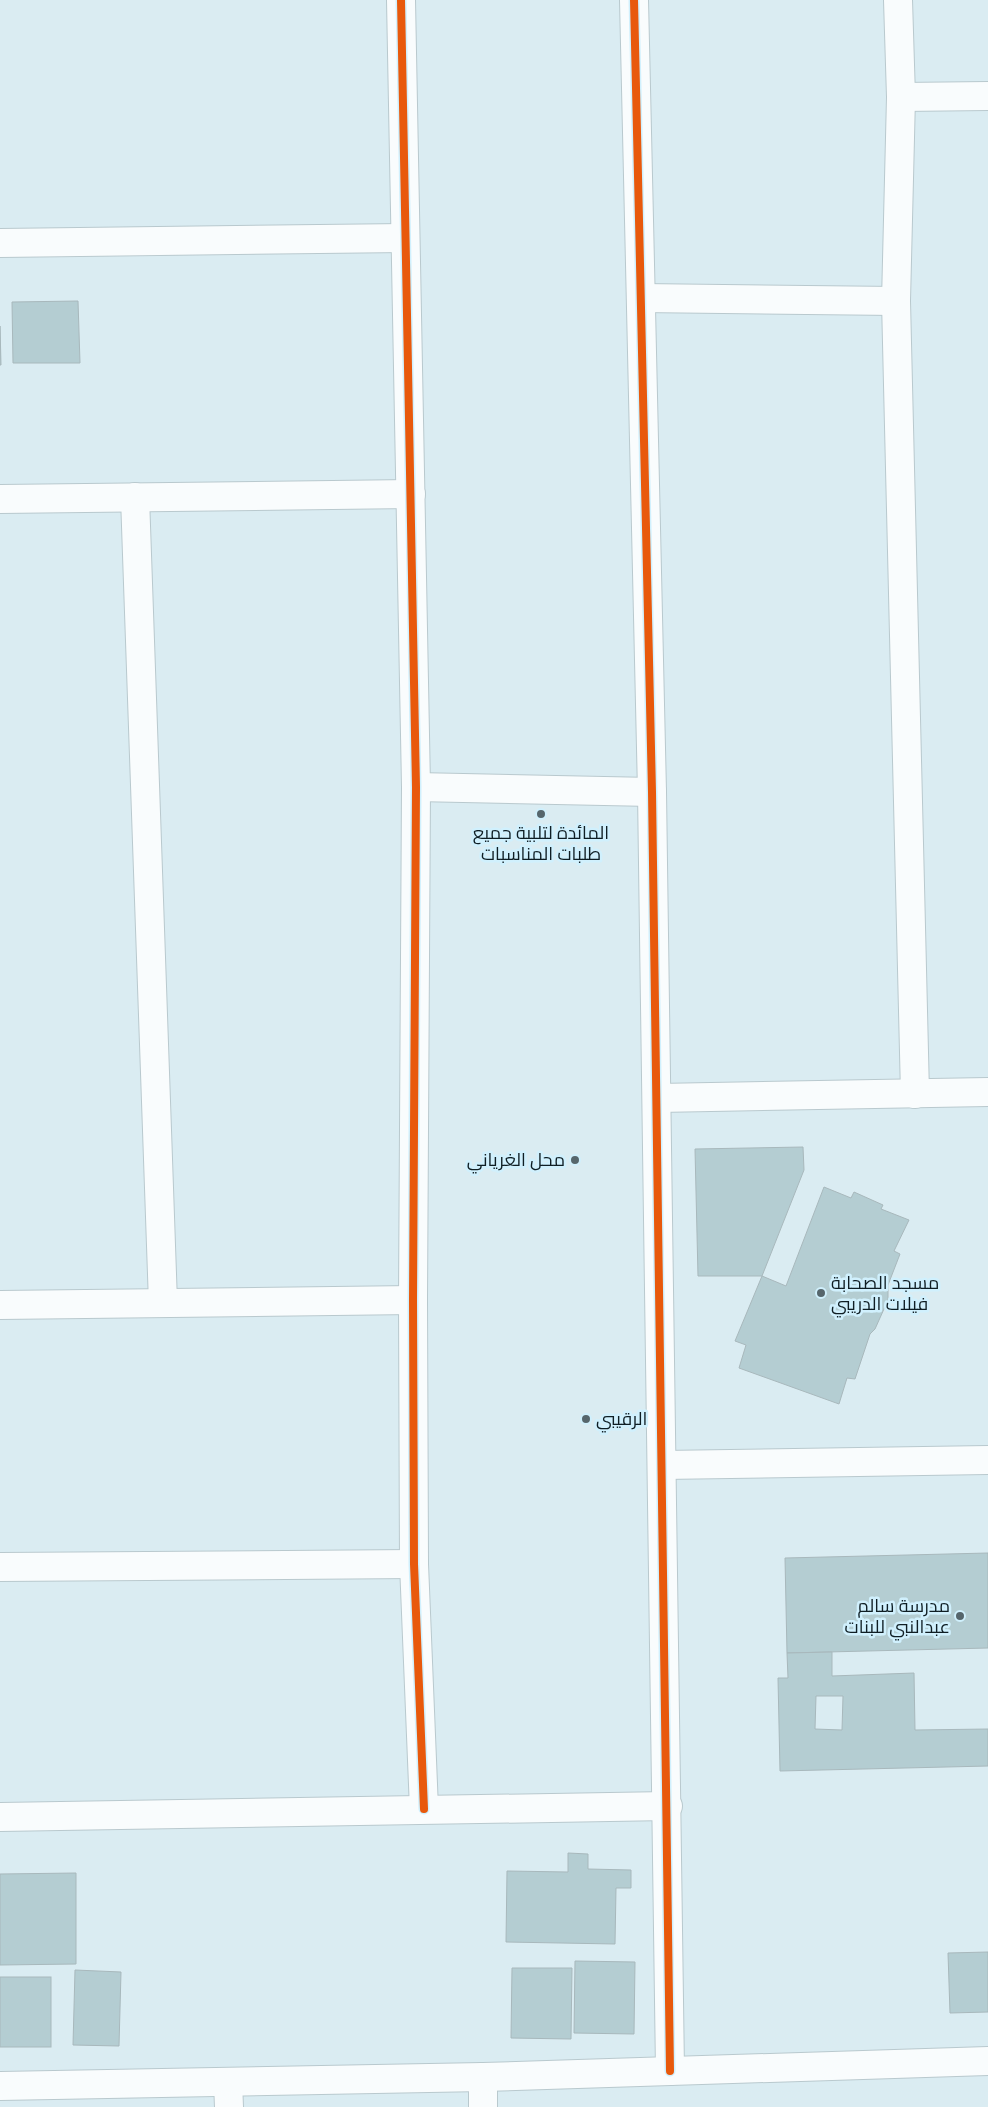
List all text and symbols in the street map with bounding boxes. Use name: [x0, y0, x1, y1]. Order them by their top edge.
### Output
marker: المائدة لتلبية جميع طلبات المناسبات: [535, 808, 547, 820]
place label: المائدة لتلبية جميع طلبات المناسبات: [473, 822, 609, 865]
place label: محل الغرياني: [467, 1149, 565, 1174]
marker: محل الغرياني: [569, 1154, 581, 1166]
place label: مسجد الصحابة فيلات الدريبي: [831, 1272, 939, 1318]
marker: مسجد الصحابة فيلات الدريبي: [815, 1287, 827, 1299]
place label: الرقيبي: [596, 1408, 647, 1433]
marker: الرقيبي: [580, 1413, 592, 1425]
place label: مدرسة سالم عبدالنبي للبنات: [844, 1595, 950, 1641]
marker: مدرسة سالم عبدالنبي للبنات: [954, 1610, 966, 1622]

